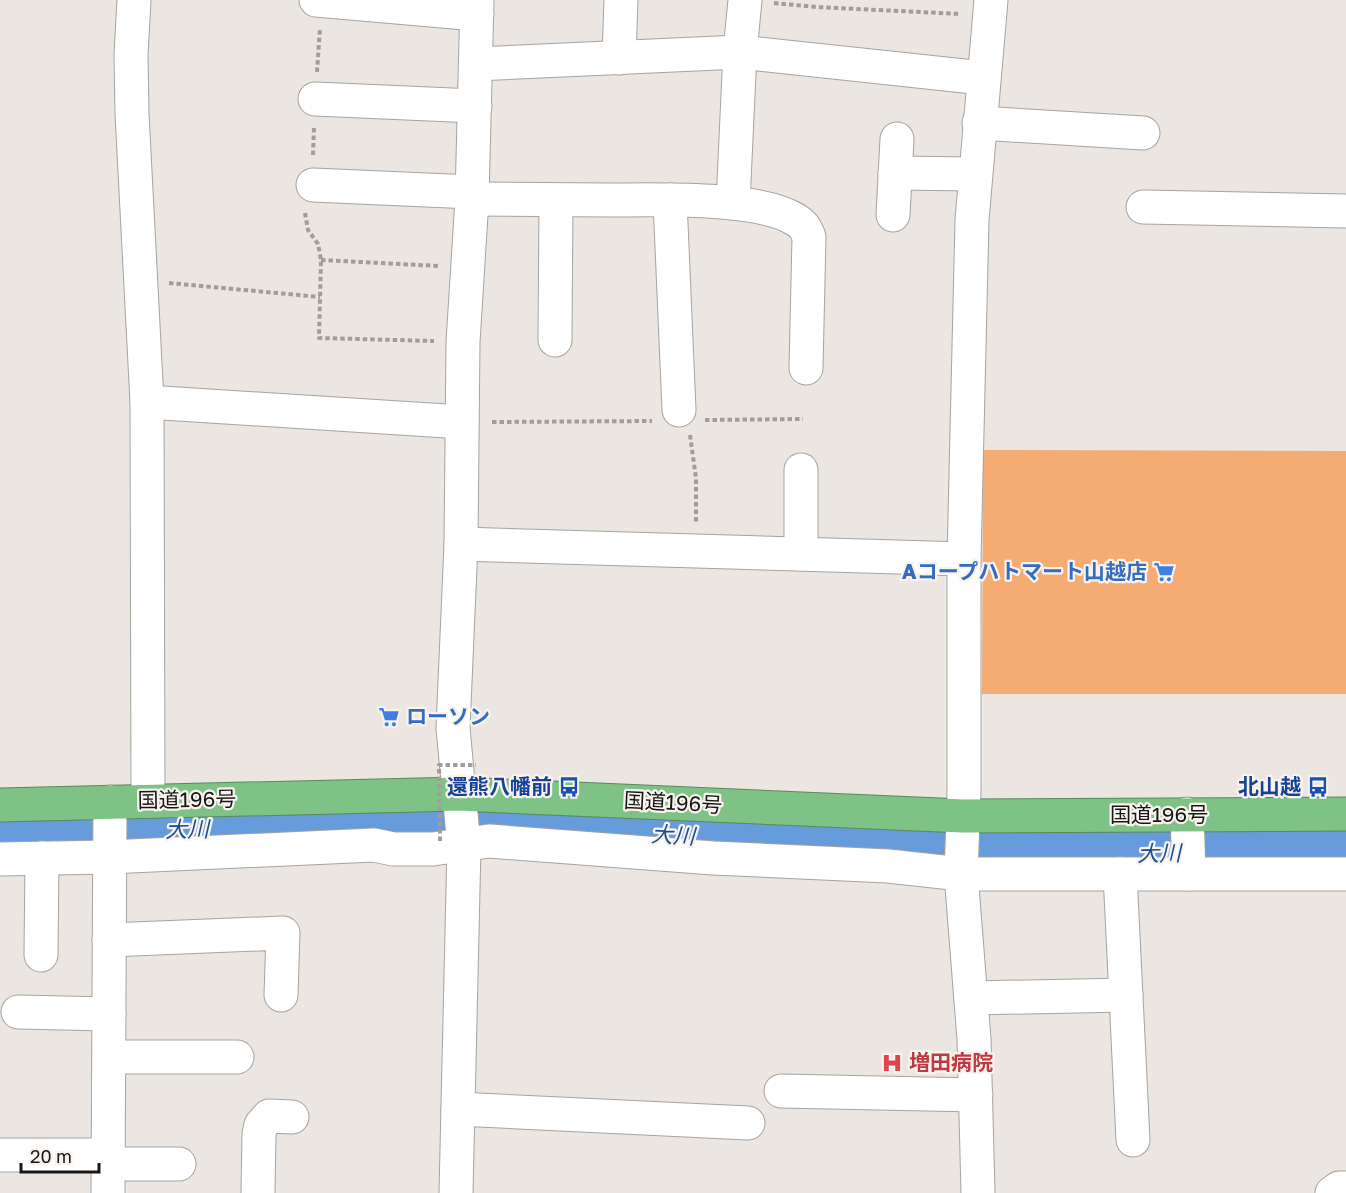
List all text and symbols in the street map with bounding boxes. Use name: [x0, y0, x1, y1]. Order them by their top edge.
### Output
place label: Aコープハトマート山越店: [902, 558, 1147, 584]
supermarket icon: Aコープハトマート山越店: [1152, 560, 1176, 584]
place label: ローソン: [406, 703, 490, 729]
supermarket icon: ローソン: [377, 705, 401, 729]
place label: 還熊八幡前: [447, 773, 552, 799]
place label: 北山越: [1238, 773, 1301, 799]
bus stop icon: 還熊八幡前: [557, 775, 581, 799]
bus stop icon: 北山越: [1306, 775, 1330, 799]
street label: 国道196号: [137, 785, 237, 813]
street label: 国道196号: [623, 786, 723, 818]
street label: 国道196号: [1110, 801, 1208, 827]
water label: 大川: [165, 815, 211, 842]
water label: 大川: [650, 820, 698, 849]
water label: 大川: [1137, 839, 1183, 866]
place label: 増田病院: [909, 1049, 993, 1075]
hospital icon: 増田病院: [880, 1051, 904, 1075]
scale bar: [21, 1136, 99, 1174]
text: 20 m: [30, 1145, 72, 1167]

